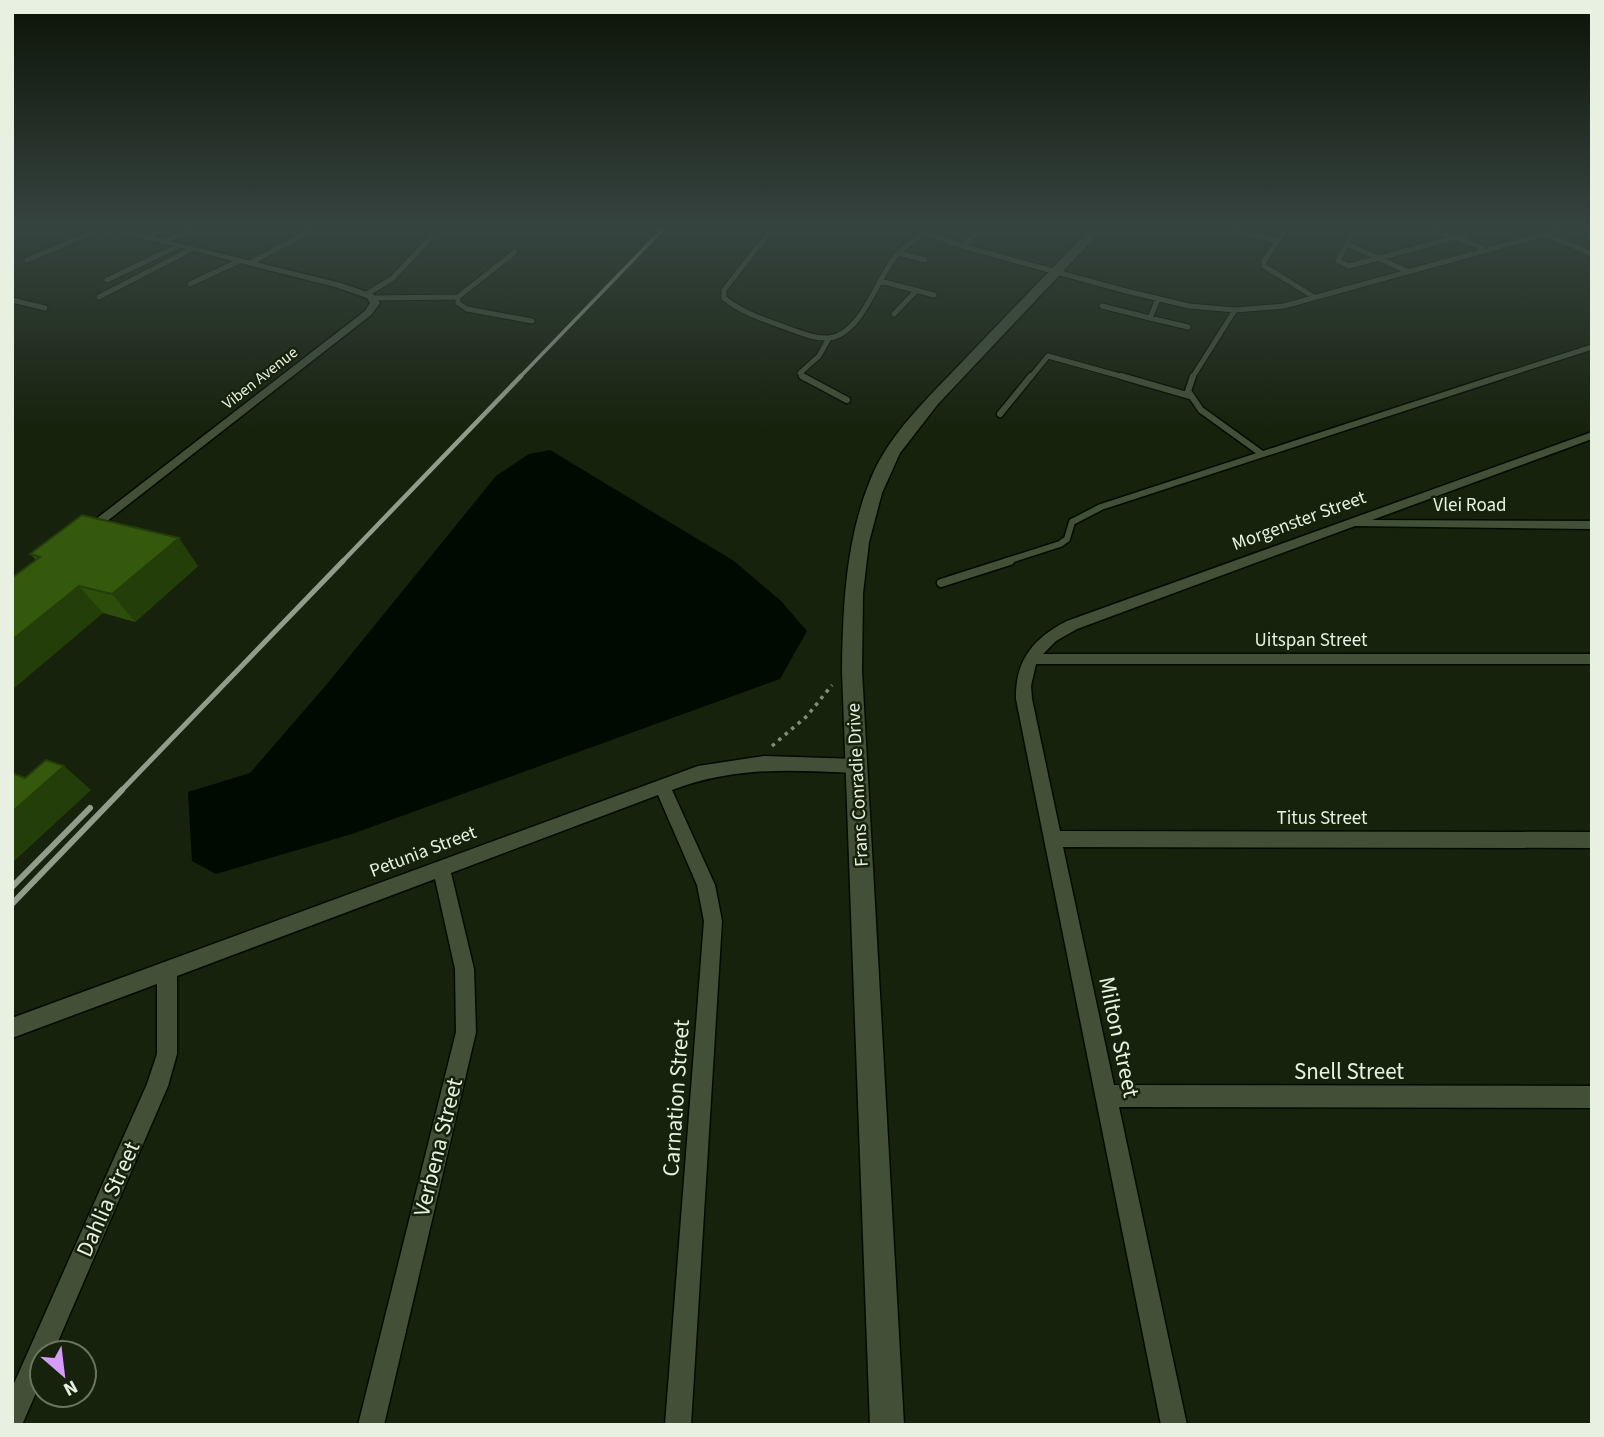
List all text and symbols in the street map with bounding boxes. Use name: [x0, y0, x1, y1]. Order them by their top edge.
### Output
street label: Viben Avenue: [218, 342, 302, 414]
street label: Morgenster Street: [1228, 484, 1370, 558]
street label: Vlei Road: [1433, 492, 1507, 519]
street label: Uitspan Street: [1255, 627, 1368, 654]
street label: Frans Conradie Drive: [840, 703, 876, 867]
street label: Titus Street: [1277, 805, 1368, 832]
street label: Petunia Street: [366, 819, 481, 885]
street label: Milton Street: [1090, 973, 1148, 1101]
street label: Carnation Street: [654, 1018, 698, 1178]
street label: Snell Street: [1294, 1055, 1404, 1088]
street label: Verbena Street: [405, 1074, 471, 1220]
street label: Dahlia Street: [68, 1136, 148, 1262]
north arrow: [28, 1339, 98, 1409]
text: N: [58, 1373, 82, 1403]

